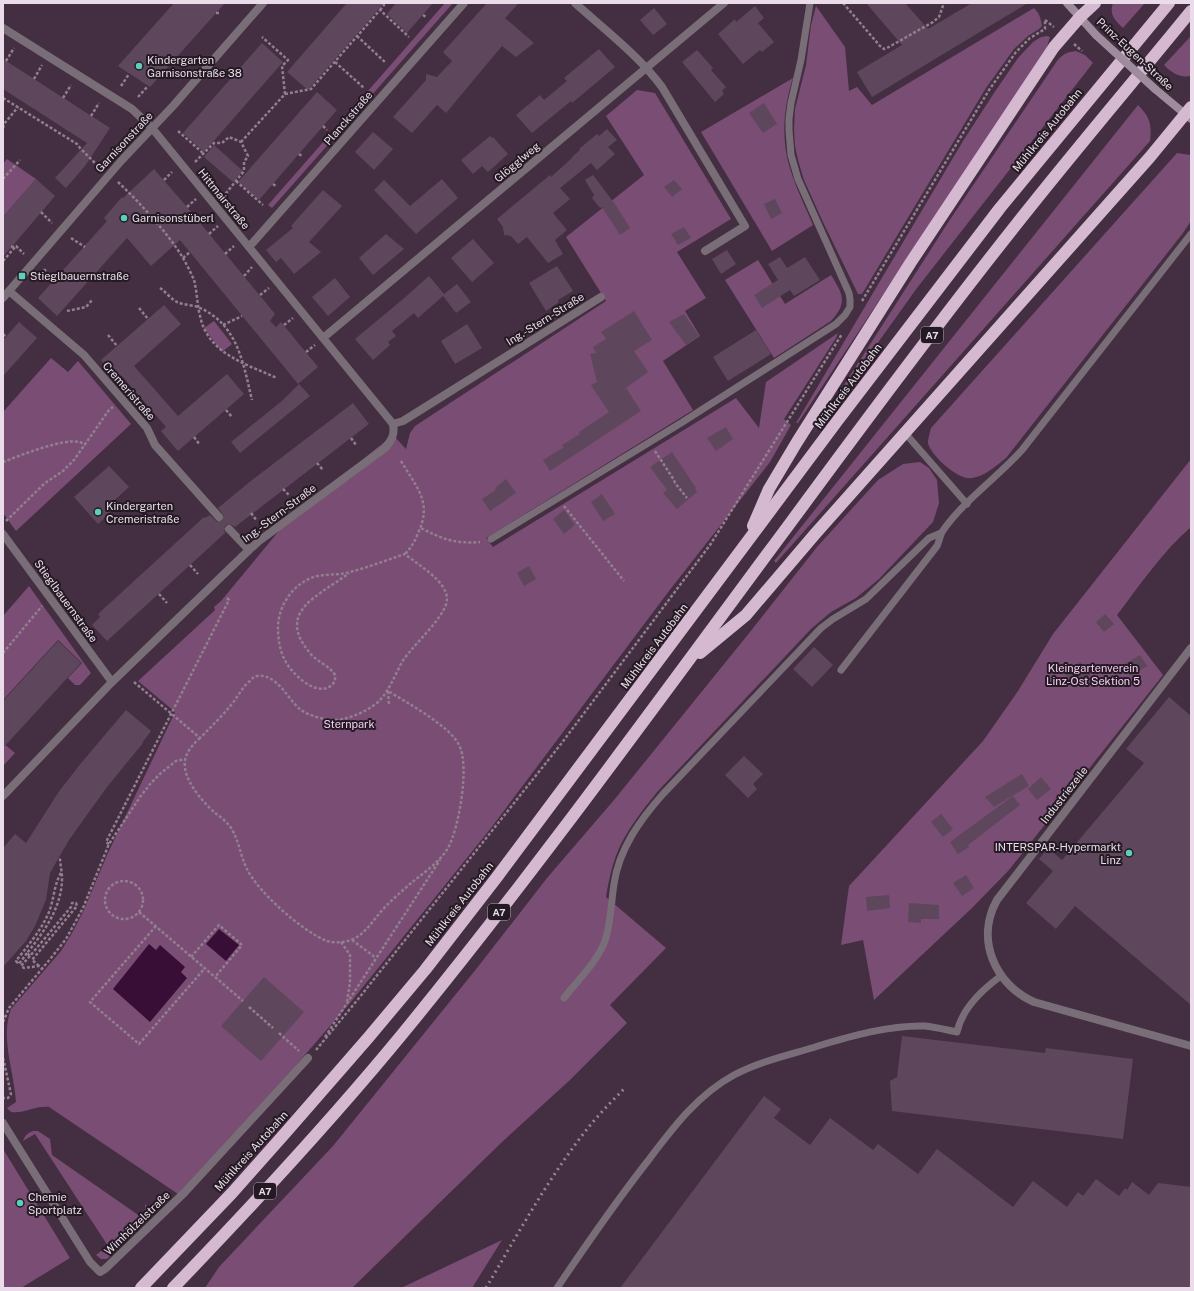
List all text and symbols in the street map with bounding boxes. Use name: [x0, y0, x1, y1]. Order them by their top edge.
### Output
street label: Prinz-Eugen-Straße: [1094, 15, 1176, 93]
place label: Kindergarten Garnisonstraße 38: [147, 54, 242, 79]
marker: Kindergarten Garnisonstraße 38: [134, 61, 144, 71]
street label: Mühlkreis Autobahn: [1010, 86, 1084, 174]
street label: Planckstraße: [321, 89, 375, 147]
street label: Garnisonstraße: [93, 109, 155, 175]
street label: Glögglweg: [492, 139, 542, 184]
street label: Hittmairstraße: [196, 166, 252, 232]
place label: Garnisonstüberl: [132, 212, 214, 224]
marker: Garnisonstüberl: [119, 213, 129, 223]
place label: Stieglbauernstraße: [30, 270, 129, 282]
marker: Stieglbauernstraße: [17, 271, 27, 281]
street label: Ing.-Stern-Straße: [504, 290, 586, 348]
road number: A7: [921, 327, 943, 343]
street label: Mühlkreis Autobahn: [812, 341, 884, 431]
street label: Cremeristraße: [100, 359, 158, 423]
street label: Ing.-Stern-Straße: [240, 481, 318, 545]
place label: Kindergarten Cremeristraße: [106, 500, 179, 525]
marker: Kindergarten Cremeristraße: [93, 507, 103, 517]
street label: Stieglbauernstraße: [32, 557, 100, 645]
street label: Mühlkreis Autobahn: [618, 601, 690, 691]
park label: Kleingartenverein Linz-Ost Sektion 5: [1046, 662, 1140, 687]
park label: Sternpark: [323, 718, 375, 730]
street label: Industriezeile: [1038, 764, 1090, 826]
place label: INTERSPAR-Hypermarkt Linz: [995, 841, 1121, 866]
marker: INTERSPAR-Hypermarkt Linz: [1124, 848, 1134, 858]
street label: Mühlkreis Autobahn: [423, 860, 495, 948]
road number: A7: [488, 904, 510, 920]
street label: Mühlkreis Autobahn: [212, 1109, 290, 1193]
road number: A7: [254, 1183, 276, 1199]
street label: Wimhölzelstraße: [102, 1189, 172, 1257]
place label: Chemie Sportplatz: [28, 1191, 82, 1216]
marker: Chemie Sportplatz: [15, 1198, 25, 1208]

